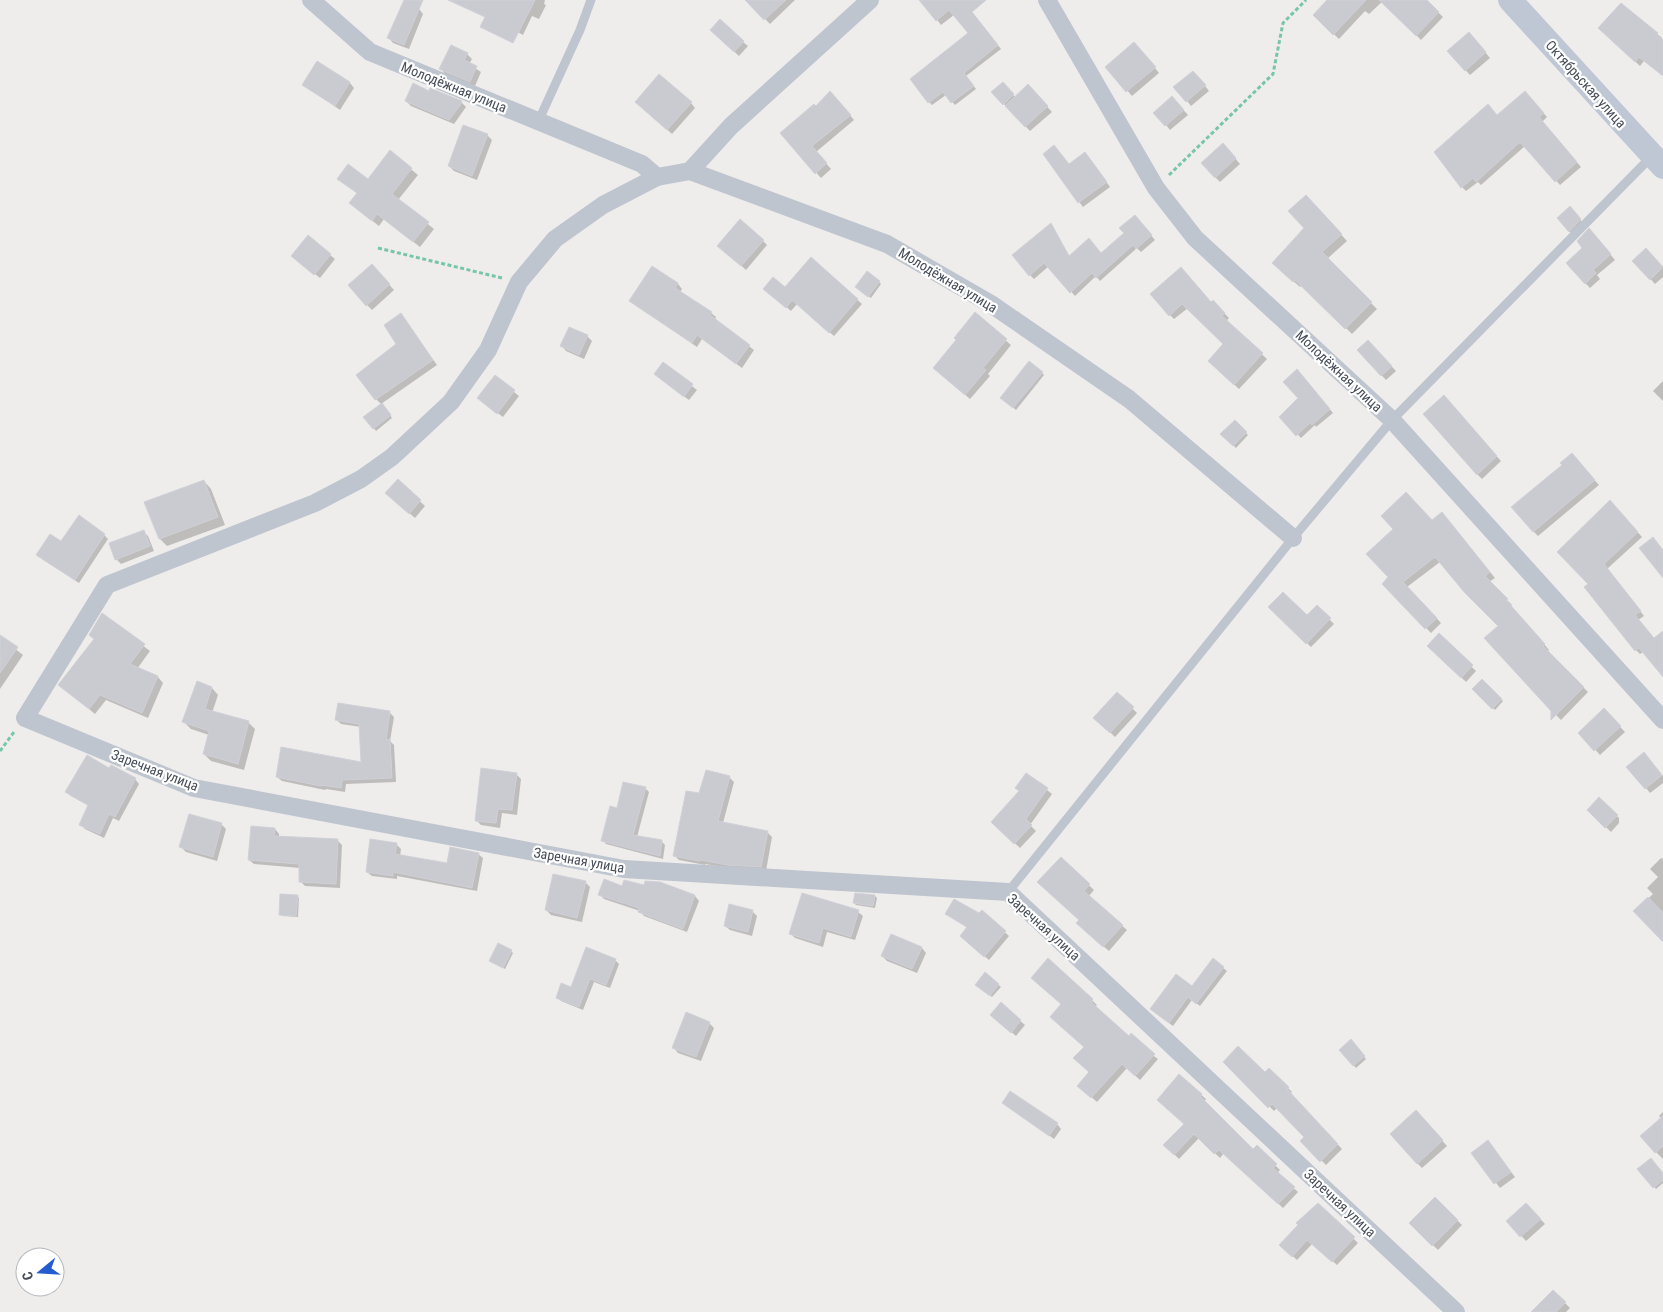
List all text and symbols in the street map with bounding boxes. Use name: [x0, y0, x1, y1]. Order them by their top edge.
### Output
street label: Октябрьская улица: [1543, 37, 1629, 131]
street label: Молодёжная улица: [399, 59, 509, 115]
street label: Молодёжная улица: [896, 244, 1000, 316]
street label: Молодёжная улица: [1293, 327, 1385, 415]
street label: Заречная улица: [109, 746, 201, 794]
street label: Заречная улица: [532, 844, 626, 876]
street label: Заречная улица: [1005, 890, 1083, 964]
street label: Заречная улица: [1301, 1166, 1379, 1240]
north arrow: [15, 1247, 65, 1297]
text: С: [19, 1270, 36, 1282]

